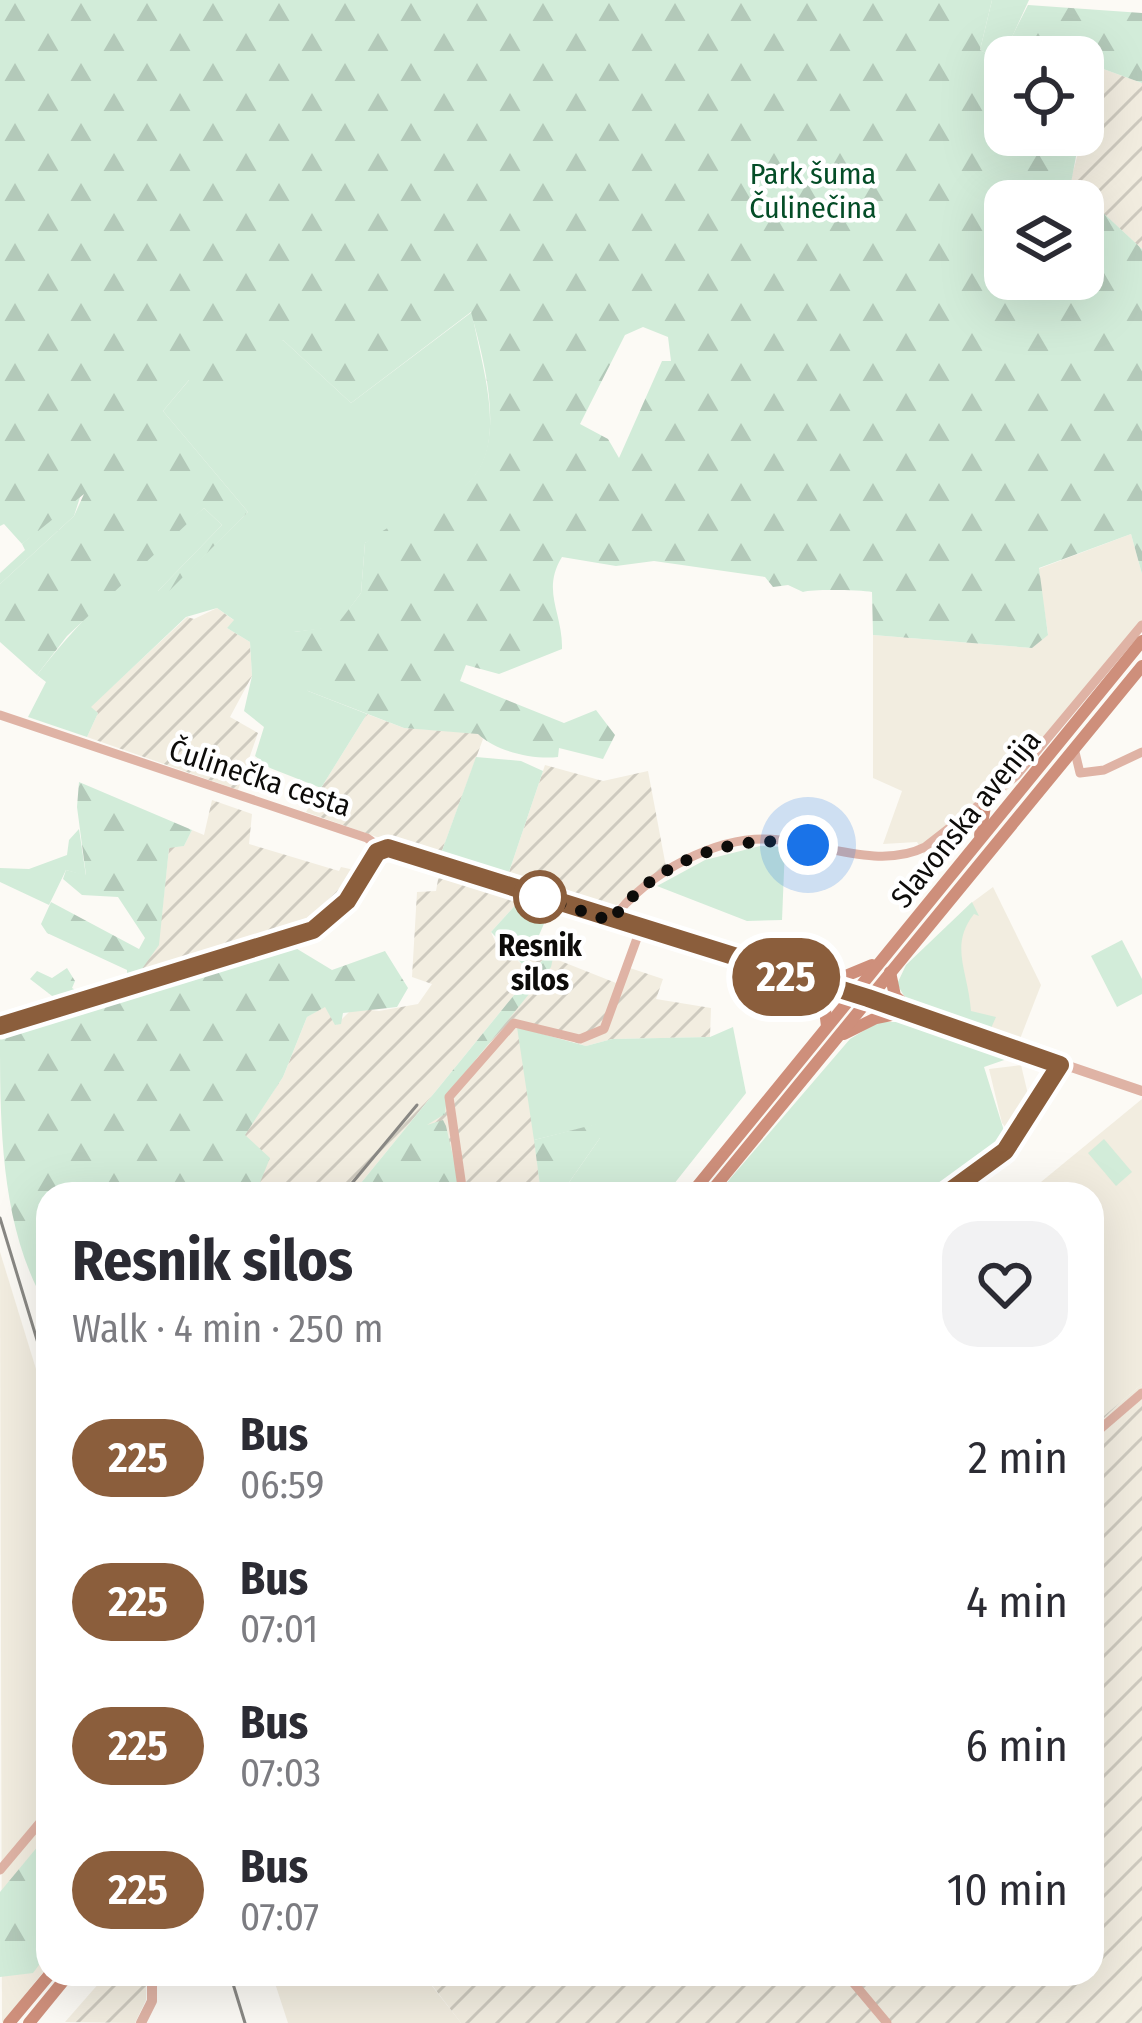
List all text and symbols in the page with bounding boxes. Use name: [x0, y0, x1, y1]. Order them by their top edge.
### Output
map controls: [984, 36, 1104, 300]
button: locate: [984, 36, 1104, 156]
park label: Park šuma Čulinečina: [749, 156, 877, 226]
button: layers: [984, 180, 1104, 300]
street label: Slavonska avenija: [883, 723, 1049, 915]
street label: Čulinečka cesta: [165, 732, 355, 824]
your location: [778, 815, 838, 875]
marker: Resnik silos: [515, 872, 565, 922]
place label: Resnik silos: [498, 928, 582, 998]
line badge: 225: [717, 938, 855, 1016]
text: 225: [756, 952, 816, 1002]
button: heart: [942, 1221, 1068, 1347]
text: Resnik silos: [72, 1227, 353, 1295]
text: Walk · 4 min · 250 m: [72, 1306, 383, 1352]
text: Bus: [240, 1408, 308, 1462]
text: 2 min: [968, 1431, 1068, 1485]
text: 225: [108, 1433, 168, 1483]
text: 06:59: [240, 1462, 324, 1508]
text: Bus: [240, 1552, 308, 1606]
text: 4 min: [966, 1575, 1068, 1629]
text: 225: [108, 1577, 168, 1627]
text: 07:01: [240, 1606, 318, 1652]
text: Bus: [240, 1696, 308, 1750]
text: 6 min: [965, 1719, 1068, 1773]
text: 225: [108, 1721, 168, 1771]
text: 07:03: [240, 1750, 321, 1796]
text: Bus: [240, 1840, 308, 1894]
text: 10 min: [947, 1863, 1068, 1917]
text: 225: [108, 1865, 168, 1915]
text: 07:07: [240, 1894, 319, 1940]

